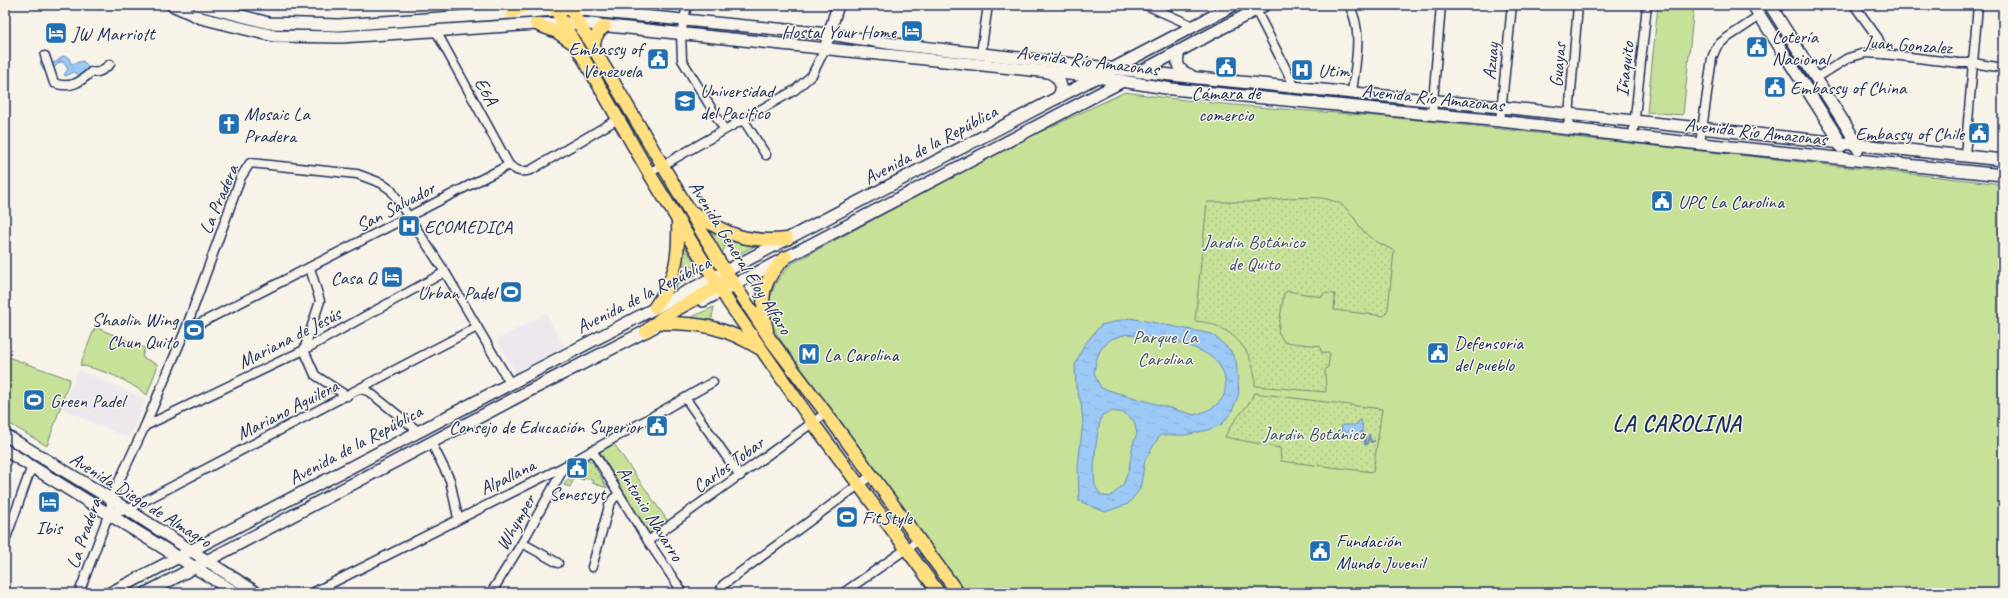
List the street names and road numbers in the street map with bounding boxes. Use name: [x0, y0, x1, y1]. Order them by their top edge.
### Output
street label: Juan Gonzalez: [1862, 30, 1954, 60]
street label: Iñaquito: [1610, 39, 1640, 98]
street label: Avenida Río Amazonas: [1016, 40, 1163, 82]
street label: Azuay: [1477, 40, 1505, 81]
street label: Guayas: [1544, 40, 1572, 88]
street label: E6A: [469, 73, 504, 111]
street label: Avenida Río Amazonas: [1361, 79, 1508, 118]
street label: Avenida de la República: [860, 99, 1003, 190]
street label: Avenida Río Amazonas: [1684, 113, 1831, 152]
street label: La Pradera: [194, 160, 245, 238]
street label: San Salvador: [352, 176, 440, 238]
street label: Avenida General Eloy Alfaro: [683, 176, 798, 340]
street label: Avenida de la República: [572, 250, 716, 339]
street label: Mariana de Jesús: [234, 301, 347, 374]
street label: Mariano Aguilera: [233, 373, 343, 446]
street label: Avenida de la República: [285, 399, 428, 490]
street label: Carlos Tobar: [688, 430, 770, 499]
street label: Avenida Diego de Almagro: [65, 447, 217, 554]
street label: Alpallana: [476, 452, 541, 501]
street label: Antonio Navarro: [611, 461, 690, 567]
street label: Whymper: [490, 489, 542, 555]
street label: La Pradera: [61, 493, 108, 572]

